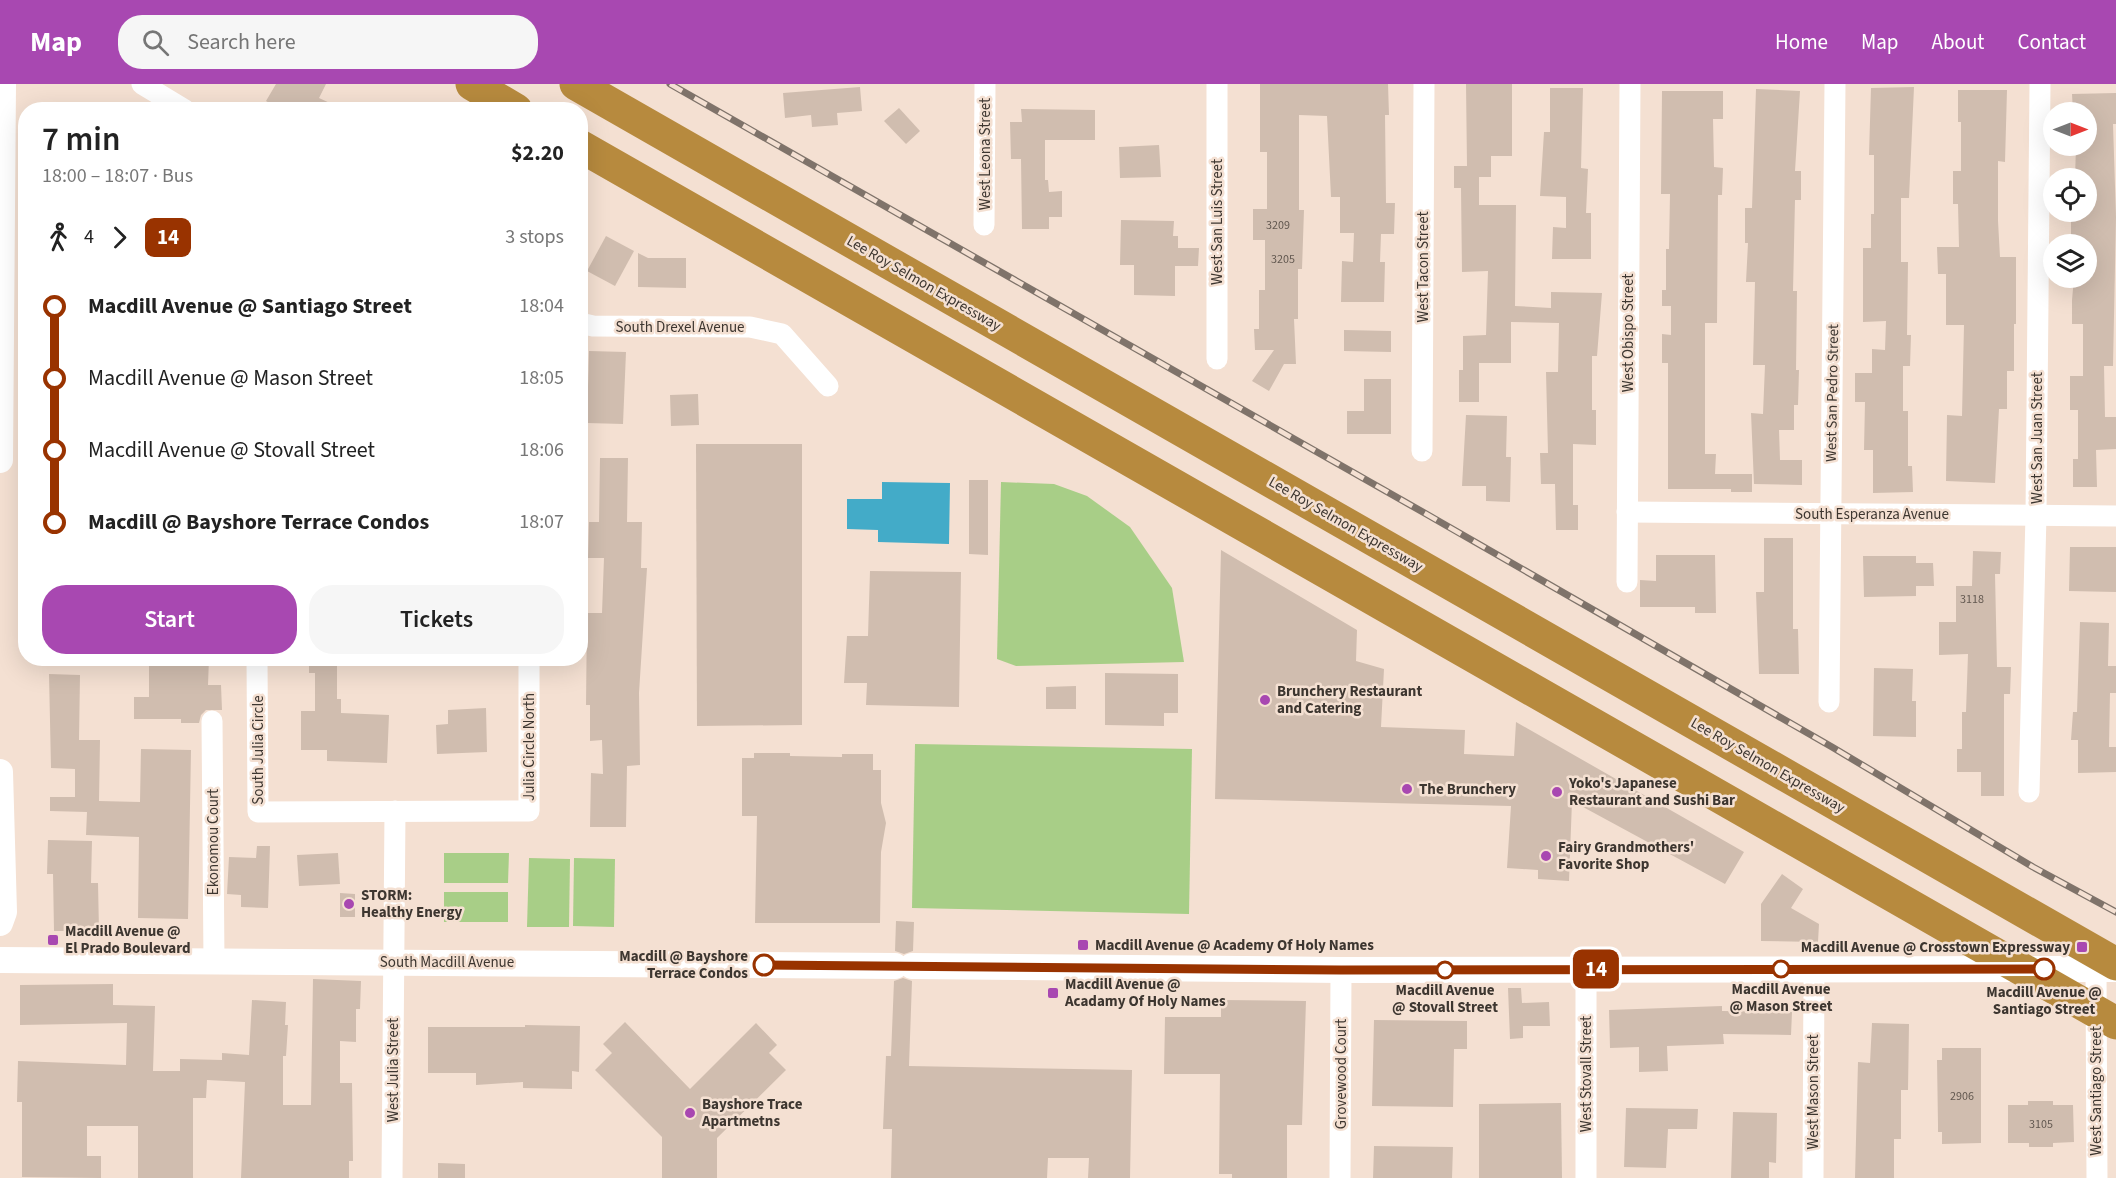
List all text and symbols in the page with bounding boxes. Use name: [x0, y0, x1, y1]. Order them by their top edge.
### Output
search box: [118, 15, 538, 69]
text: Map: [30, 22, 82, 62]
icon: search: [139, 26, 172, 59]
text: Search here: [187, 26, 296, 58]
text: Home: [1775, 27, 1828, 57]
text: Map: [1861, 27, 1899, 57]
text: About: [1932, 27, 1984, 57]
text: Contact: [2017, 27, 2086, 57]
street label: West Leona Street: [975, 98, 996, 210]
north arrow: [2043, 102, 2097, 156]
map controls: [2043, 102, 2097, 288]
text: 7 min: [42, 116, 120, 163]
text: $2.20: [511, 137, 564, 169]
street label: West San Luis Street: [1207, 159, 1228, 285]
text: 18:00 – 18:07 · Bus: [42, 162, 193, 190]
button: locate: [2043, 168, 2097, 222]
street label: West Tacon Street: [1413, 211, 1434, 323]
house number: 3209: [1266, 217, 1290, 234]
icon: walk: [42, 221, 75, 254]
icon: forward: [103, 221, 136, 254]
text: 14: [157, 222, 179, 252]
text: 4: [84, 223, 94, 251]
text: 3 stops: [505, 223, 564, 251]
street label: Lee Roy Selmon Expressway: [843, 231, 1005, 336]
button: layers: [2043, 234, 2097, 288]
house number: 3205: [1271, 251, 1295, 268]
street label: West Obispo Street: [1618, 274, 1639, 392]
text: Macdill Avenue @ Santiago Street: [88, 290, 412, 322]
text: 18:04: [519, 292, 564, 320]
street label: South Drexel Avenue: [615, 317, 745, 338]
street label: West San Pedro Street: [1821, 324, 1844, 462]
text: Macdill Avenue @ Mason Street: [88, 362, 373, 394]
text: 18:05: [519, 364, 564, 392]
street label: West San Juan Street: [2027, 372, 2048, 504]
text: Macdill Avenue @ Stovall Street: [88, 434, 375, 466]
text: 18:06: [519, 436, 564, 464]
street label: Lee Roy Selmon Expressway: [1265, 472, 1427, 577]
street label: South Esperanza Avenue: [1795, 504, 1949, 525]
text: Macdill @ Bayshore Terrace Condos: [88, 506, 429, 538]
text: 18:07: [519, 508, 564, 536]
button: Start: [42, 585, 297, 654]
button: Tickets: [309, 585, 564, 654]
house number: 3118: [1960, 591, 1984, 608]
place label: Brunchery Restaurant and Catering: [1277, 681, 1422, 719]
street label: Julia Circle North: [519, 693, 540, 801]
marker: Brunchery Restaurant and Catering: [1258, 693, 1272, 707]
street label: South Julia Circle: [248, 695, 269, 805]
street label: Lee Roy Selmon Expressway: [1687, 713, 1849, 818]
place label: Yoko's Japanese Restaurant and Sushi Bar: [1568, 773, 1735, 811]
place label: The Brunchery: [1419, 779, 1516, 800]
marker: The Brunchery: [1400, 782, 1414, 796]
marker: Yoko's Japanese Restaurant and Sushi Bar: [1550, 785, 1564, 799]
street label: Ekonomou Court: [203, 789, 224, 895]
place label: Fairy Grandmothers' Favorite Shop: [1558, 837, 1694, 875]
marker: Fairy Grandmothers' Favorite Shop: [1539, 849, 1553, 863]
place label: STORM: Healthy Energy: [361, 885, 462, 923]
marker: STORM: Healthy Energy: [342, 897, 356, 911]
place label: Macdill Avenue @ El Prado Boulevard: [65, 921, 191, 959]
marker: Macdill Avenue @ El Prado Boulevard: [46, 933, 60, 947]
place label: Macdill Avenue @ Academy Of Holy Names: [1095, 935, 1374, 956]
place label: Macdill Avenue @ Crosstown Expressway: [1801, 937, 2070, 958]
marker: Macdill Avenue @ Academy Of Holy Names: [1076, 938, 1090, 952]
marker: Macdill Avenue @ Crosstown Expressway: [2075, 940, 2089, 954]
place label: Macdill @ Bayshore Terrace Condos: [619, 946, 748, 984]
line badge: 14: [1569, 950, 1623, 988]
street label: South Macdill Avenue: [380, 952, 514, 973]
marker: Macdill @ Bayshore Terrace Condos: [753, 954, 775, 976]
text: 14: [1585, 954, 1607, 984]
marker: Macdill Avenue @ Santiago Street: [2033, 958, 2055, 980]
marker: Macdill Avenue @ Mason Street: [1772, 960, 1790, 978]
marker: Macdill Avenue @ Stovall Street: [1436, 961, 1454, 979]
place label: Macdill Avenue @ Acadamy Of Holy Names: [1064, 974, 1226, 1012]
place label: Macdill Avenue @ Mason Street: [1729, 979, 1833, 1017]
place label: Macdill Avenue @ Stovall Street: [1392, 980, 1498, 1018]
place label: Macdill Avenue @ Santiago Street: [1986, 982, 2102, 1020]
marker: Macdill Avenue @ Acadamy Of Holy Names: [1046, 986, 1060, 1000]
street label: West Stovall Street: [1576, 1016, 1597, 1132]
street label: West Julia Street: [383, 1018, 404, 1122]
street label: Grovewood Court: [1331, 1019, 1352, 1129]
street label: West Santiago Street: [2086, 1026, 2107, 1156]
street label: West Mason Street: [1803, 1035, 1824, 1149]
house number: 2906: [1950, 1088, 1974, 1105]
place label: Bayshore Trace Apartmetns: [701, 1094, 803, 1132]
marker: Bayshore Trace Apartmetns: [683, 1106, 697, 1120]
house number: 3105: [2029, 1116, 2053, 1133]

